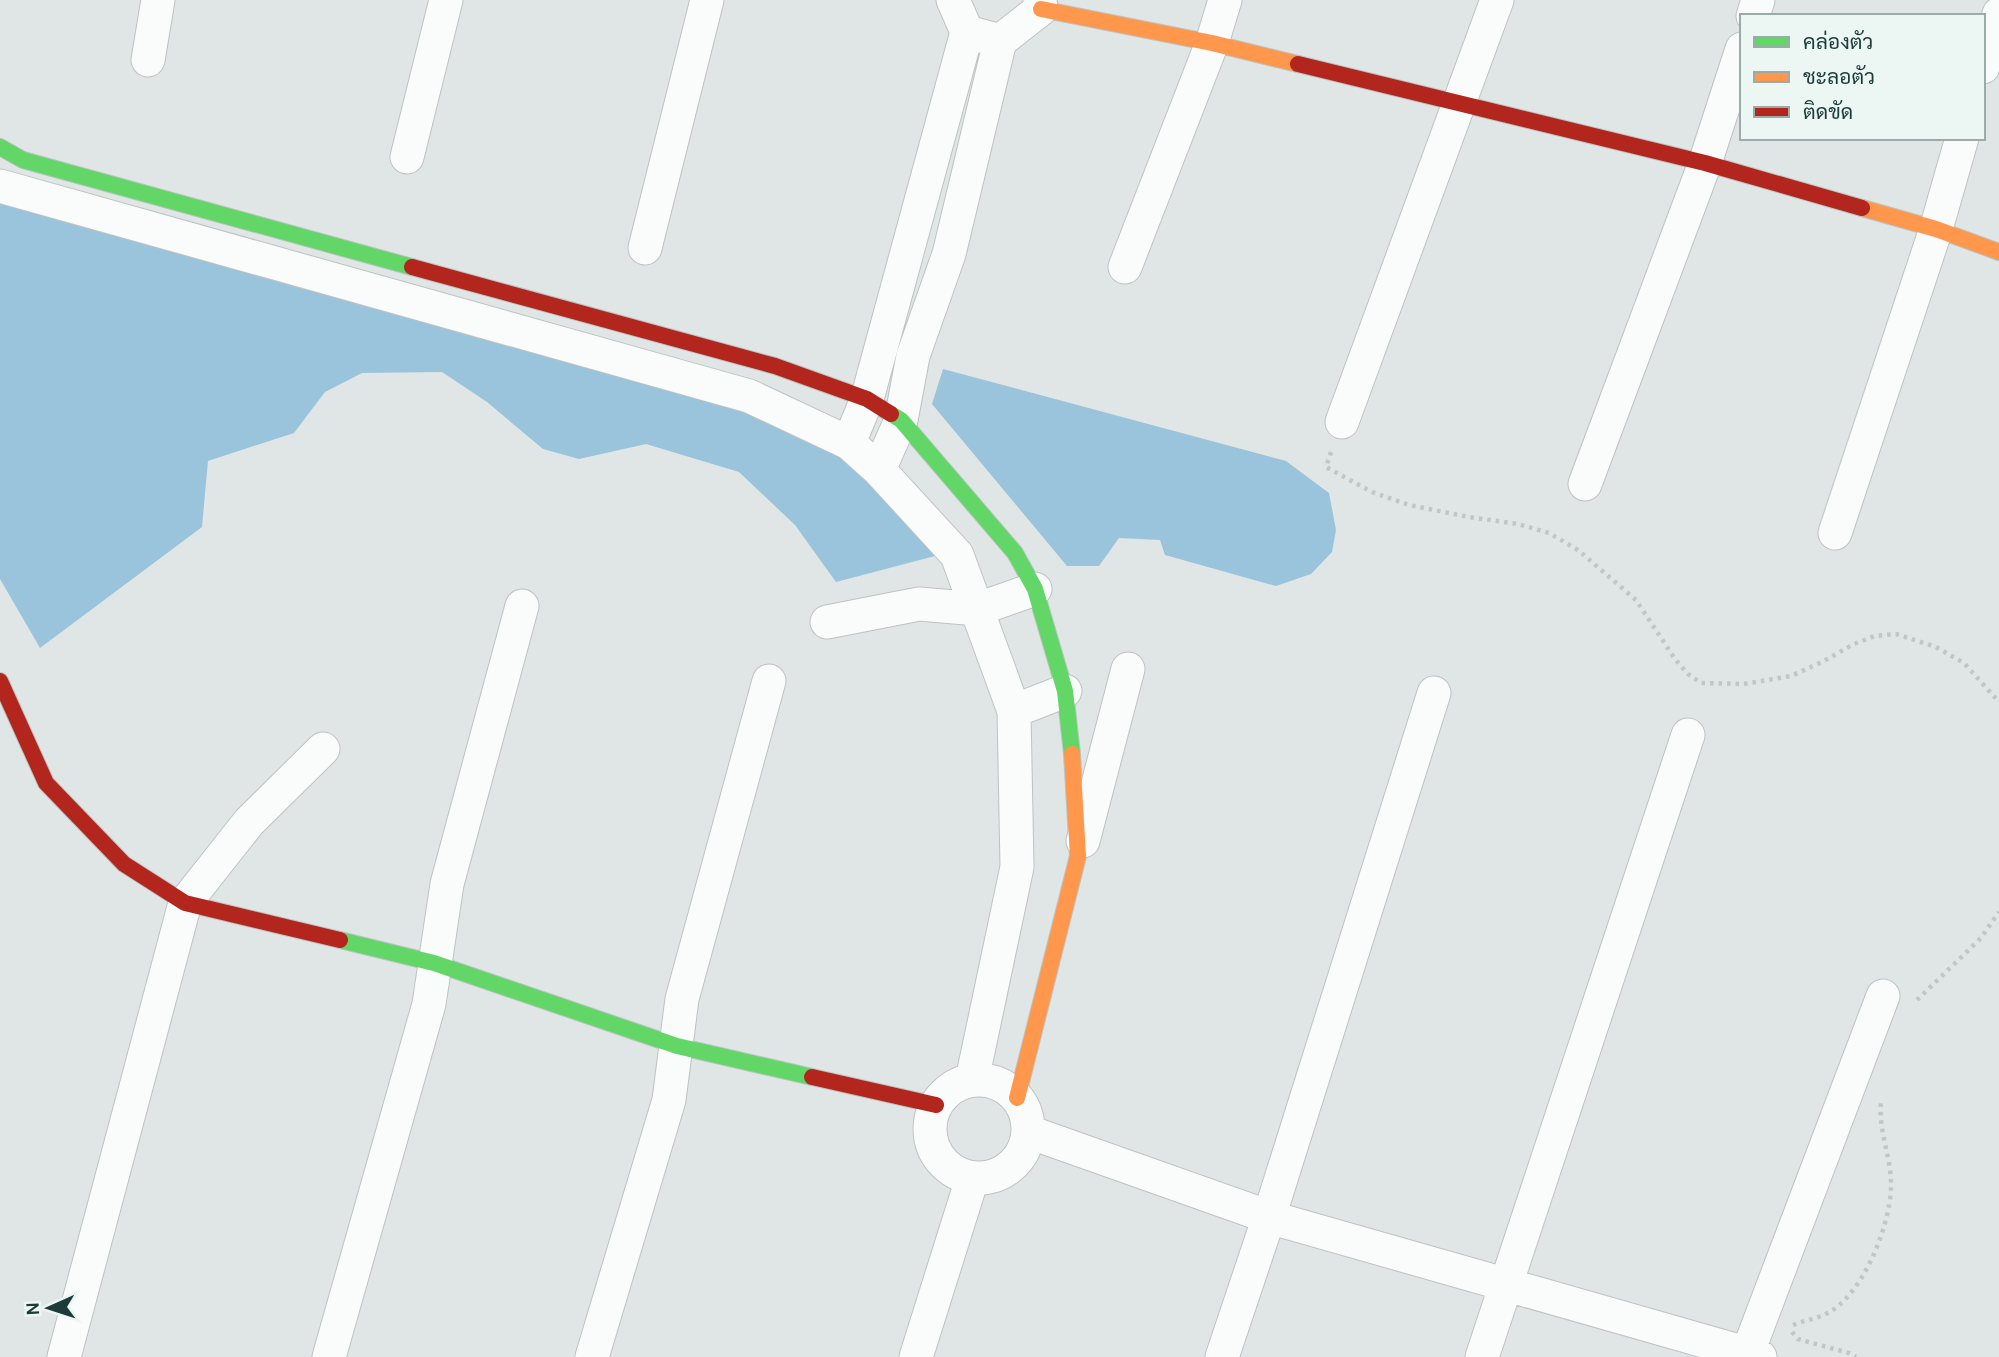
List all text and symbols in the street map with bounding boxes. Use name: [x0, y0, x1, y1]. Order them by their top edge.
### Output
legend: [1740, 14, 1985, 140]
text: คล่องตัว: [1803, 30, 1873, 54]
text: ชะลอตัว: [1803, 65, 1875, 89]
text: ติดขัด: [1803, 100, 1853, 124]
north arrow: [14, 1273, 84, 1343]
text: N: [22, 1301, 44, 1316]

